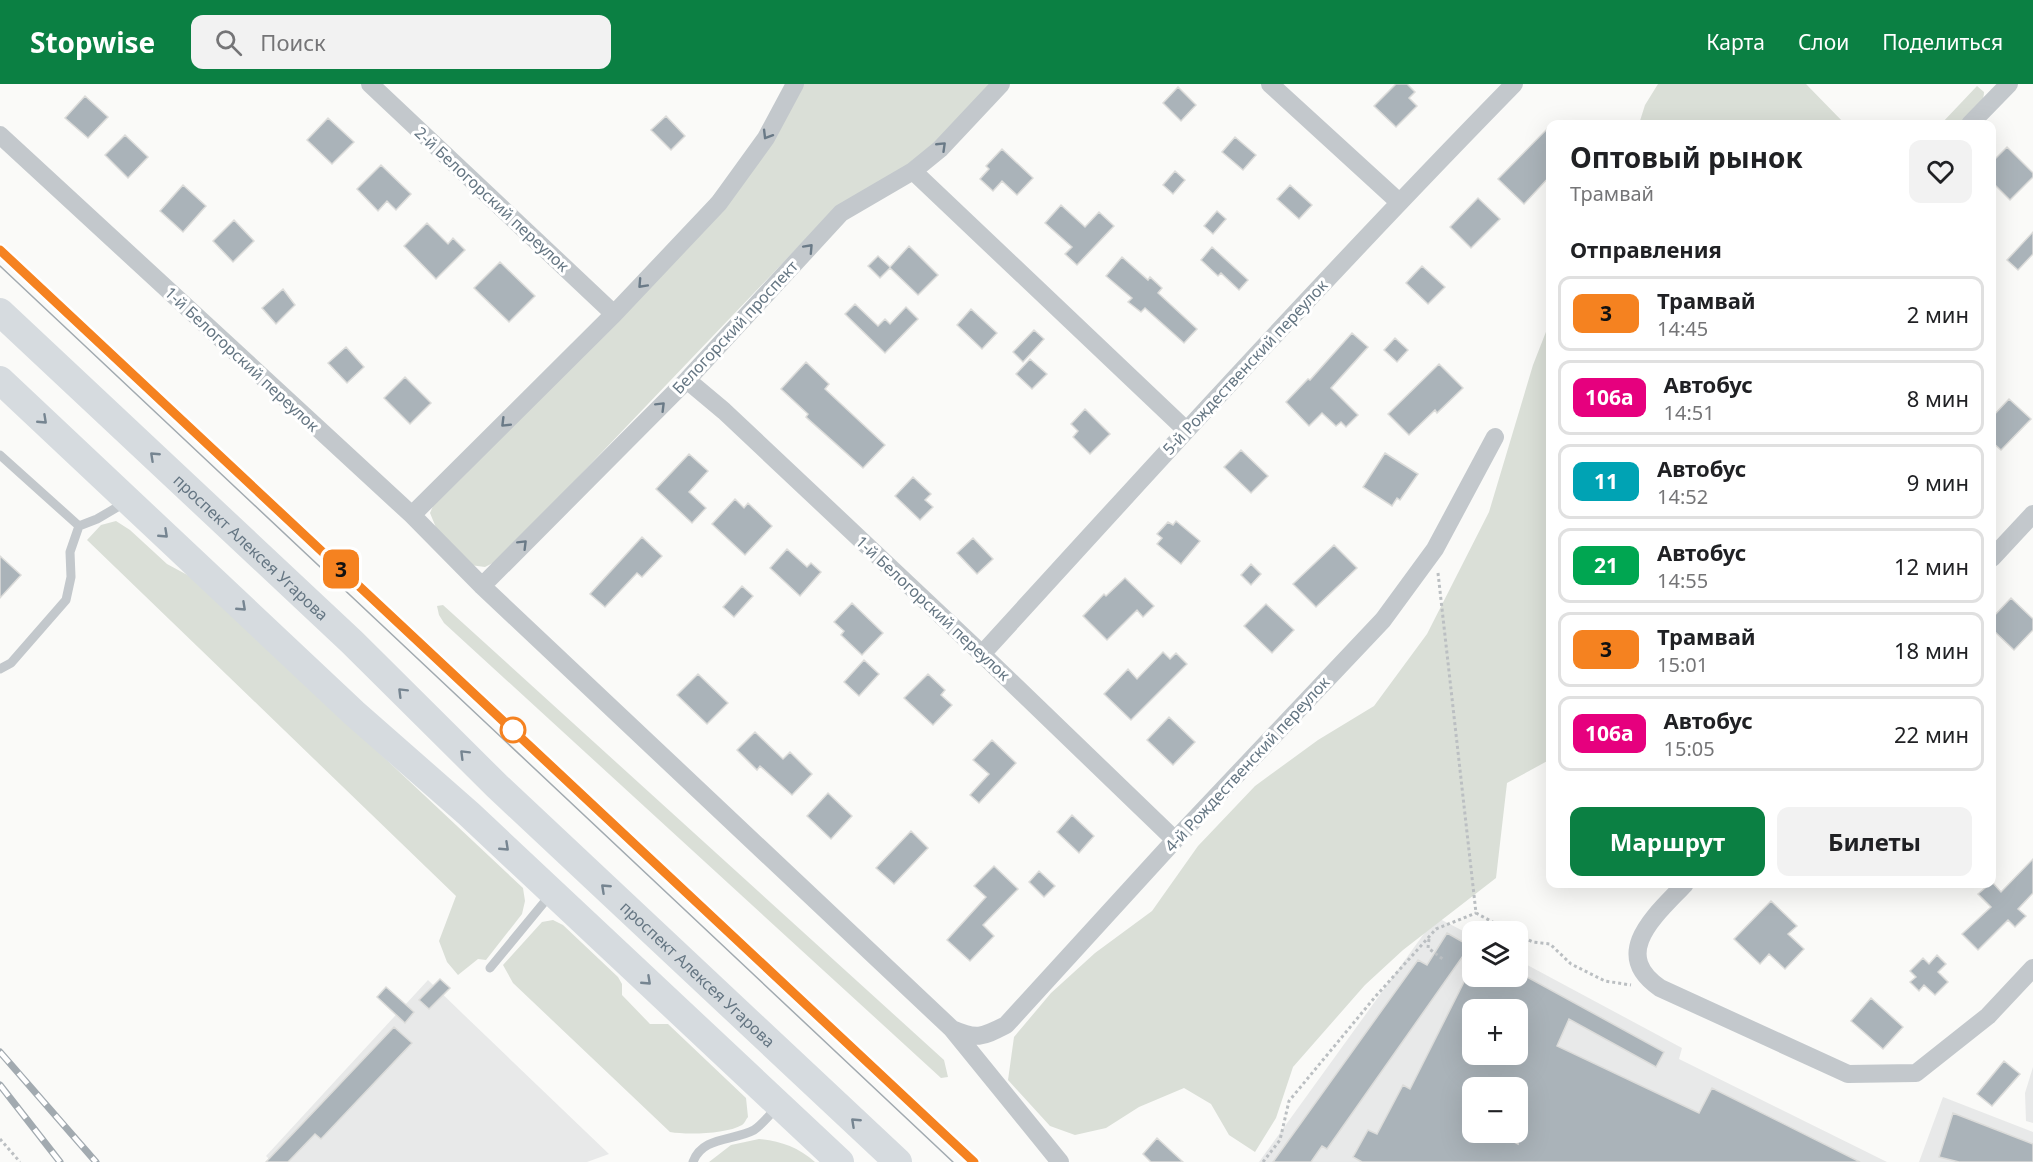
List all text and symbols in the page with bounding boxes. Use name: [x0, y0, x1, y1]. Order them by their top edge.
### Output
search box: [191, 15, 611, 69]
text: Stopwise: [30, 23, 155, 61]
icon: search: [212, 26, 245, 59]
text: Поиск: [260, 27, 326, 57]
text: Карта: [1706, 28, 1765, 56]
text: Слои: [1798, 28, 1849, 56]
text: Поделиться: [1882, 28, 2003, 56]
street label: 2-й Белогорский переулок: [410, 121, 574, 277]
one-way arrow: [763, 129, 775, 139]
text: Оптовый рынок: [1570, 138, 1803, 176]
button: heart: [1909, 140, 1972, 203]
one-way arrow: [935, 143, 946, 154]
text: Трамвай: [1570, 180, 1654, 207]
text: Отправления: [1570, 234, 1722, 264]
one-way arrow: [801, 245, 812, 256]
street label: Белогорский проспект: [667, 255, 803, 399]
street label: 5-й Рождественский переулок: [1158, 274, 1333, 460]
one-way arrow: [638, 278, 649, 288]
street label: 1-й Белогорский переулок: [160, 281, 324, 437]
text: Трамвай: [1657, 285, 1756, 315]
text: 3: [1600, 299, 1612, 327]
text: 2 мин: [1907, 299, 1969, 329]
text: 14:45: [1657, 315, 1708, 342]
text: Автобус: [1664, 369, 1753, 399]
text: 106а: [1585, 383, 1634, 411]
text: 8 мин: [1907, 383, 1969, 413]
text: 14:51: [1664, 399, 1715, 426]
one-way arrow: [653, 402, 664, 413]
one-way arrow: [36, 413, 46, 424]
one-way arrow: [501, 415, 512, 426]
one-way arrow: [150, 452, 160, 463]
text: Автобус: [1657, 453, 1746, 483]
text: 11: [1594, 467, 1618, 495]
text: 9 мин: [1907, 467, 1969, 497]
street label: проспект Алексея Угарова: [169, 469, 333, 625]
text: 14:52: [1657, 483, 1708, 510]
one-way arrow: [157, 527, 167, 538]
street label: 1-й Белогорский переулок: [851, 530, 1015, 686]
text: Автобус: [1657, 537, 1746, 567]
one-way arrow: [516, 541, 527, 552]
line badge: 3: [322, 550, 360, 588]
text: 21: [1594, 551, 1618, 579]
text: 12 мин: [1894, 551, 1969, 581]
text: 3: [335, 555, 347, 583]
text: 14:55: [1657, 567, 1708, 594]
one-way arrow: [235, 600, 245, 611]
text: Трамвай: [1657, 621, 1756, 651]
text: 3: [1600, 635, 1612, 663]
text: 18 мин: [1894, 635, 1969, 665]
text: 15:01: [1657, 651, 1708, 678]
street label: 4-й Рождественский переулок: [1160, 671, 1335, 857]
one-way arrow: [398, 688, 409, 699]
text: Автобус: [1664, 705, 1753, 735]
unlabelled marker: [500, 717, 526, 743]
text: 106а: [1585, 719, 1634, 747]
text: 22 мин: [1894, 719, 1969, 749]
text: 15:05: [1664, 735, 1715, 762]
one-way arrow: [461, 750, 471, 761]
button: Маршрут: [1570, 807, 1765, 876]
button: Билеты: [1777, 807, 1972, 876]
one-way arrow: [498, 840, 509, 851]
one-way arrow: [602, 885, 613, 896]
street label: проспект Алексея Угарова: [616, 896, 780, 1052]
map controls: [1462, 921, 1528, 1143]
button: layers: [1462, 921, 1528, 987]
one-way arrow: [640, 973, 651, 984]
button: +: [1462, 999, 1528, 1065]
button: −: [1462, 1077, 1528, 1143]
one-way arrow: [852, 1118, 862, 1129]

